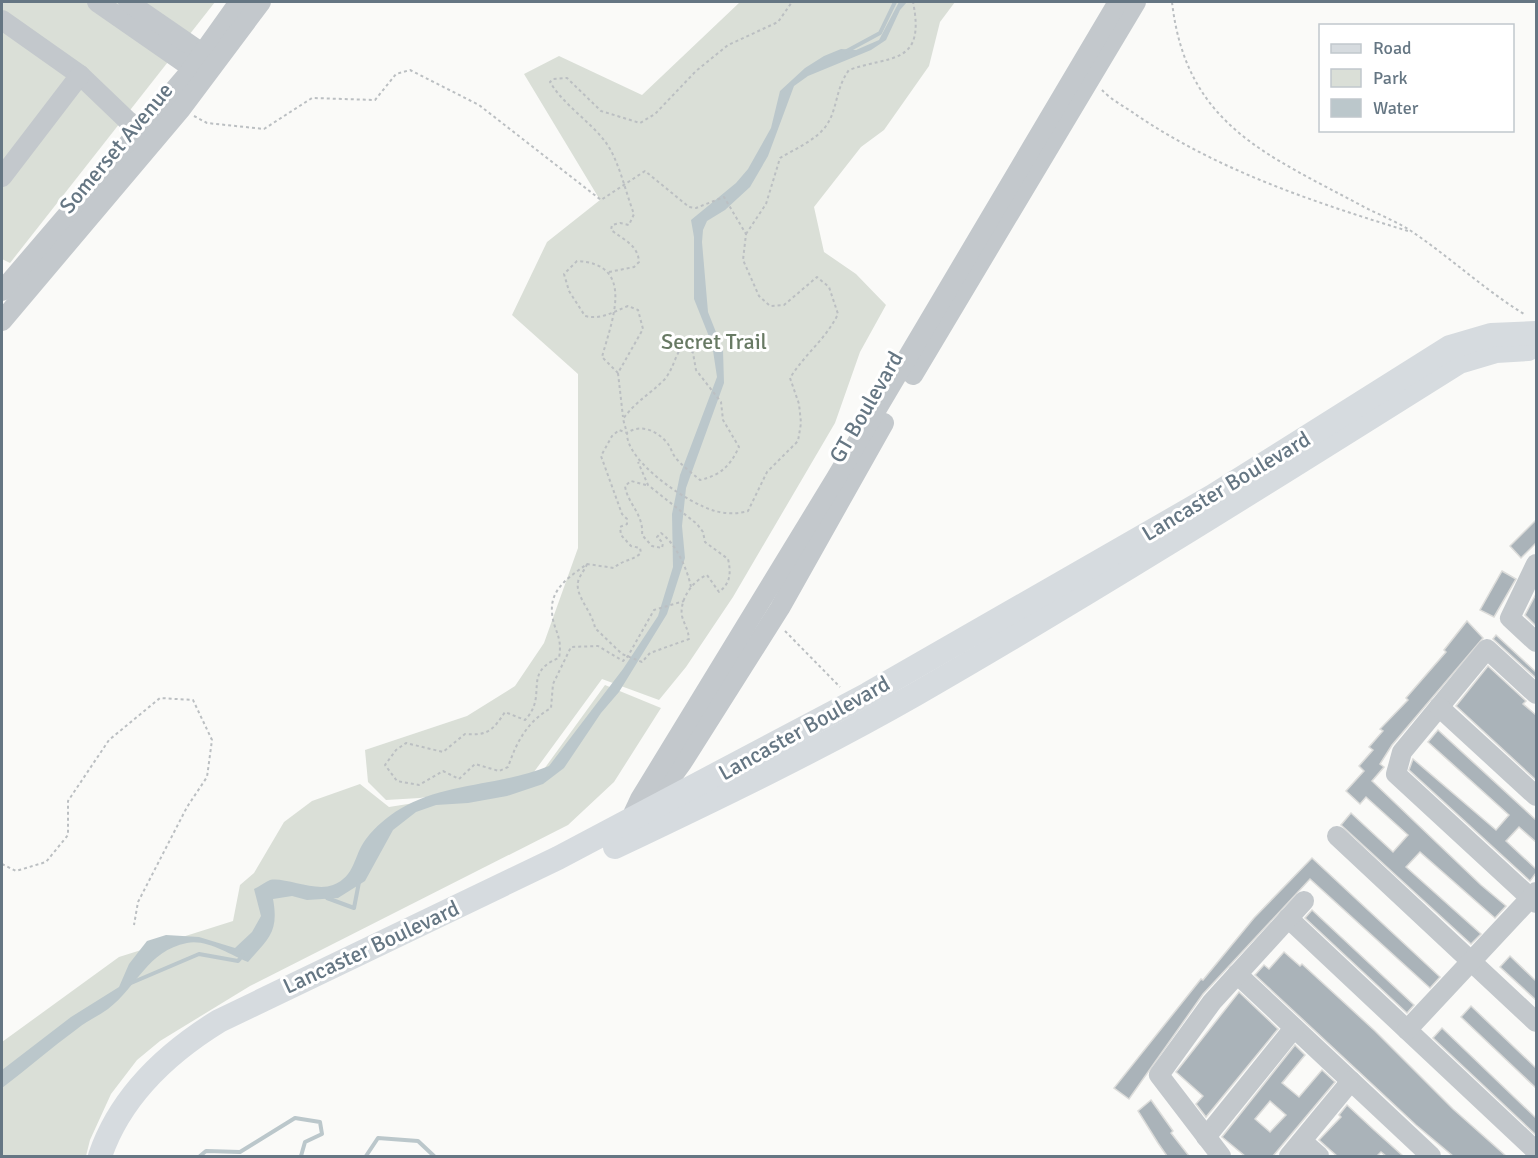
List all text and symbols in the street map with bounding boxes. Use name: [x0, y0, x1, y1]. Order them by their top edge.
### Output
legend: [1319, 24, 1514, 132]
text: Road: [1373, 37, 1412, 59]
text: Park: [1373, 67, 1408, 89]
street label: Somerset Avenue: [53, 77, 179, 219]
text: Water: [1373, 97, 1419, 119]
park label: Secret Trail: [661, 328, 767, 355]
street label: GT Boulevard: [823, 346, 909, 468]
street label: Lancaster Boulevard: [1137, 425, 1315, 547]
street label: Lancaster Boulevard: [714, 670, 894, 786]
street label: Lancaster Boulevard: [279, 894, 463, 1000]

